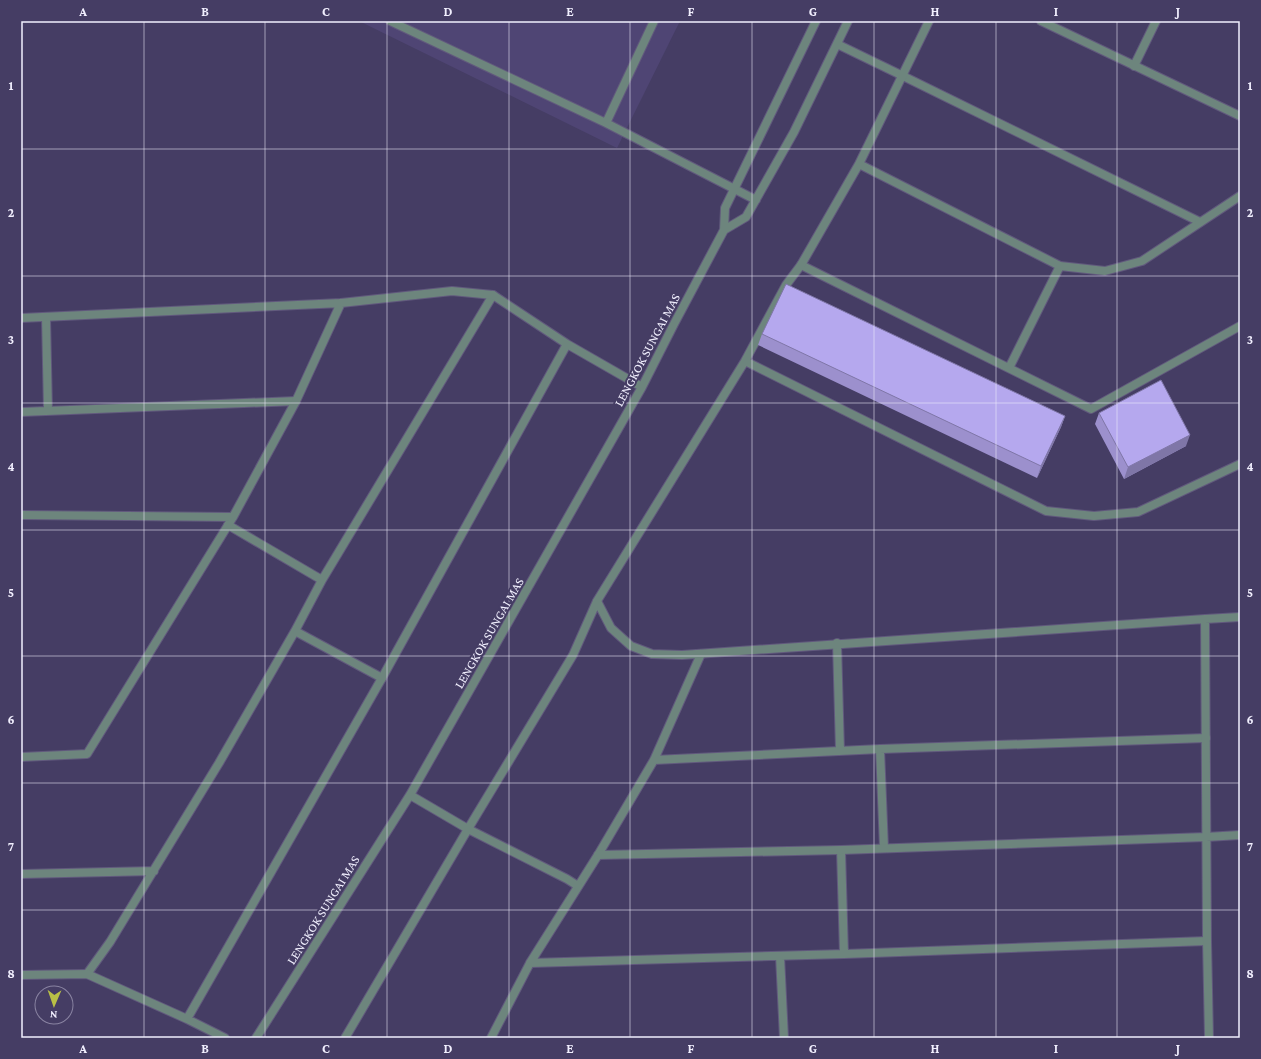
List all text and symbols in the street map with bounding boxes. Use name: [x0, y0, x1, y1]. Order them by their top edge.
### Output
text: A: [78, 4, 87, 19]
text: B: [201, 4, 209, 19]
text: C: [322, 4, 330, 19]
text: D: [444, 4, 453, 19]
text: E: [566, 4, 574, 19]
text: F: [688, 4, 695, 19]
text: G: [809, 4, 817, 19]
text: H: [931, 4, 940, 19]
text: I: [1054, 4, 1058, 19]
text: J: [1174, 4, 1180, 19]
text: 1: [9, 78, 14, 93]
text: 1: [1248, 78, 1253, 93]
text: 2: [8, 205, 15, 220]
text: 2: [1247, 205, 1254, 220]
street label: LENGKOK SUNGAI MAS: [611, 291, 683, 409]
text: 3: [8, 332, 14, 347]
text: 3: [1247, 332, 1253, 347]
text: 4: [7, 459, 15, 474]
text: 4: [1246, 459, 1254, 474]
street label: LENGKOK SUNGAI MAS: [451, 575, 527, 691]
text: 5: [8, 585, 14, 600]
text: 5: [1247, 585, 1253, 600]
text: 6: [7, 712, 15, 727]
text: 6: [1246, 712, 1254, 727]
text: 7: [8, 839, 14, 854]
text: 7: [1247, 839, 1253, 854]
street label: LENGKOK SUNGAI MAS: [283, 853, 363, 967]
text: 8: [7, 966, 15, 981]
text: 8: [1246, 966, 1254, 981]
north arrow: [34, 985, 74, 1025]
text: N: [49, 1009, 58, 1021]
text: A: [78, 1041, 87, 1056]
text: B: [201, 1041, 209, 1056]
text: C: [322, 1041, 330, 1056]
text: D: [444, 1041, 453, 1056]
text: E: [566, 1041, 574, 1056]
text: F: [688, 1041, 695, 1056]
text: G: [809, 1041, 817, 1056]
text: H: [931, 1041, 940, 1056]
text: I: [1054, 1041, 1058, 1056]
text: J: [1174, 1041, 1180, 1056]

